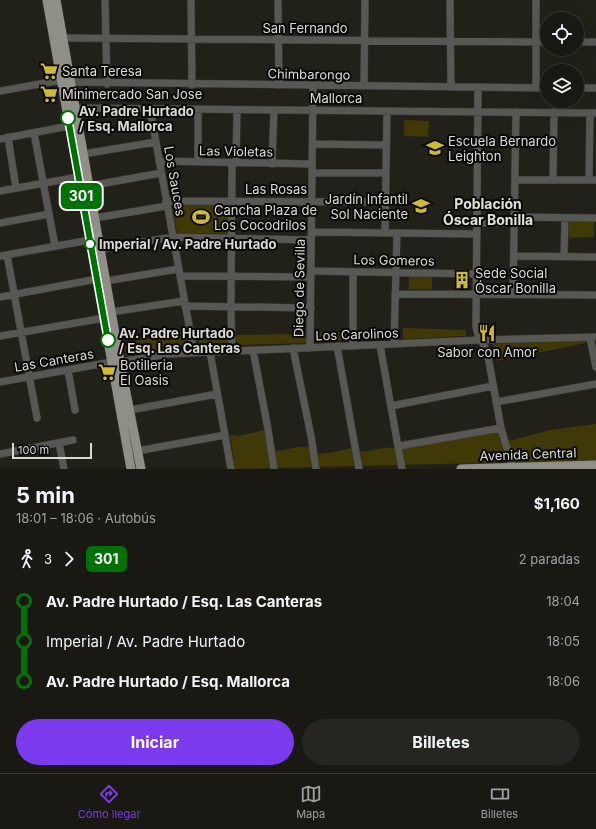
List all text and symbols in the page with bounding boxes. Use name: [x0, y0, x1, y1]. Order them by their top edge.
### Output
map controls: [540, 12, 584, 108]
button: locate: [540, 12, 584, 56]
street label: San Fernando: [262, 20, 348, 36]
supermarket icon: Santa Teresa: [39, 61, 59, 81]
place label: Santa Teresa: [62, 63, 142, 79]
button: layers: [540, 64, 584, 108]
street label: Chimbarongo: [267, 65, 351, 83]
supermarket icon: Minimercado San Jose: [39, 84, 59, 104]
place label: Minimercado San Jose: [62, 86, 202, 102]
street label: Mallorca: [310, 90, 362, 106]
place label: Av. Padre Hurtado / Esq. Mallorca: [79, 103, 194, 134]
marker: Av. Padre Hurtado / Esq. Mallorca: [60, 110, 76, 126]
place label: Escuela Bernardo Leighton: [448, 133, 556, 164]
school or university icon: Escuela Bernardo Leighton: [425, 138, 445, 158]
street label: Las Violetas: [199, 142, 273, 160]
street label: Los Sauces: [161, 145, 189, 217]
street label: Las Rosas: [245, 181, 307, 197]
line badge: 301: [58, 183, 104, 209]
text: 301: [69, 187, 93, 204]
place label: Jardín Infantil Sol Naciente: [325, 191, 408, 222]
district label: Población Óscar Bonilla: [443, 195, 533, 228]
school or university icon: Jardín Infantil Sol Naciente: [411, 196, 431, 216]
place label: Cancha Plaza de Los Cocodrilos: [214, 202, 317, 233]
sports icon: Cancha Plaza de Los Cocodrilos: [191, 207, 211, 227]
place label: Imperial / Av. Padre Hurtado: [99, 236, 276, 252]
marker: Imperial / Av. Padre Hurtado: [84, 238, 96, 250]
street label: Diego de Sevilla: [290, 239, 308, 337]
street label: Los Gomeros: [353, 251, 435, 269]
place label: Sede Social Óscar Bonilla: [475, 265, 556, 296]
building icon: Sede Social Óscar Bonilla: [452, 270, 472, 290]
restaurant icon: Sabor con Amor: [477, 323, 497, 343]
place label: Av. Padre Hurtado / Esq. Las Canteras: [119, 325, 240, 356]
street label: Los Carolinos: [315, 325, 399, 343]
marker: Av. Padre Hurtado / Esq. Las Canteras: [100, 332, 116, 348]
place label: Sabor con Amor: [437, 344, 537, 360]
street label: Las Canteras: [13, 345, 95, 375]
place label: Botilleria El Oasis: [120, 357, 173, 388]
supermarket icon: Botilleria El Oasis: [97, 362, 117, 382]
scale bar: [12, 441, 92, 460]
text: 100 m: [18, 443, 49, 457]
street label: Avenida Central: [479, 444, 577, 464]
text: 5 min: [16, 482, 75, 508]
text: $1,160: [534, 494, 580, 513]
text: 18:01 – 18:06 · Autobús: [16, 510, 156, 526]
icon: walk: [16, 548, 38, 570]
icon: forward: [58, 548, 80, 570]
text: 301: [94, 550, 119, 567]
text: 3: [44, 551, 52, 567]
text: 2 paradas: [519, 551, 580, 567]
text: Av. Padre Hurtado / Esq. Las Canteras: [46, 592, 322, 611]
text: 18:04: [546, 593, 580, 609]
text: Imperial / Av. Padre Hurtado: [46, 632, 245, 651]
text: 18:05: [547, 633, 580, 649]
text: Av. Padre Hurtado / Esq. Mallorca: [46, 672, 290, 691]
text: 18:06: [547, 673, 580, 689]
button: Iniciar: [16, 719, 294, 765]
button: Billetes: [302, 719, 580, 765]
tab: Cómo llegar: [78, 783, 141, 821]
tab: Mapa: [296, 783, 325, 821]
tab: Billetes: [481, 783, 518, 821]

